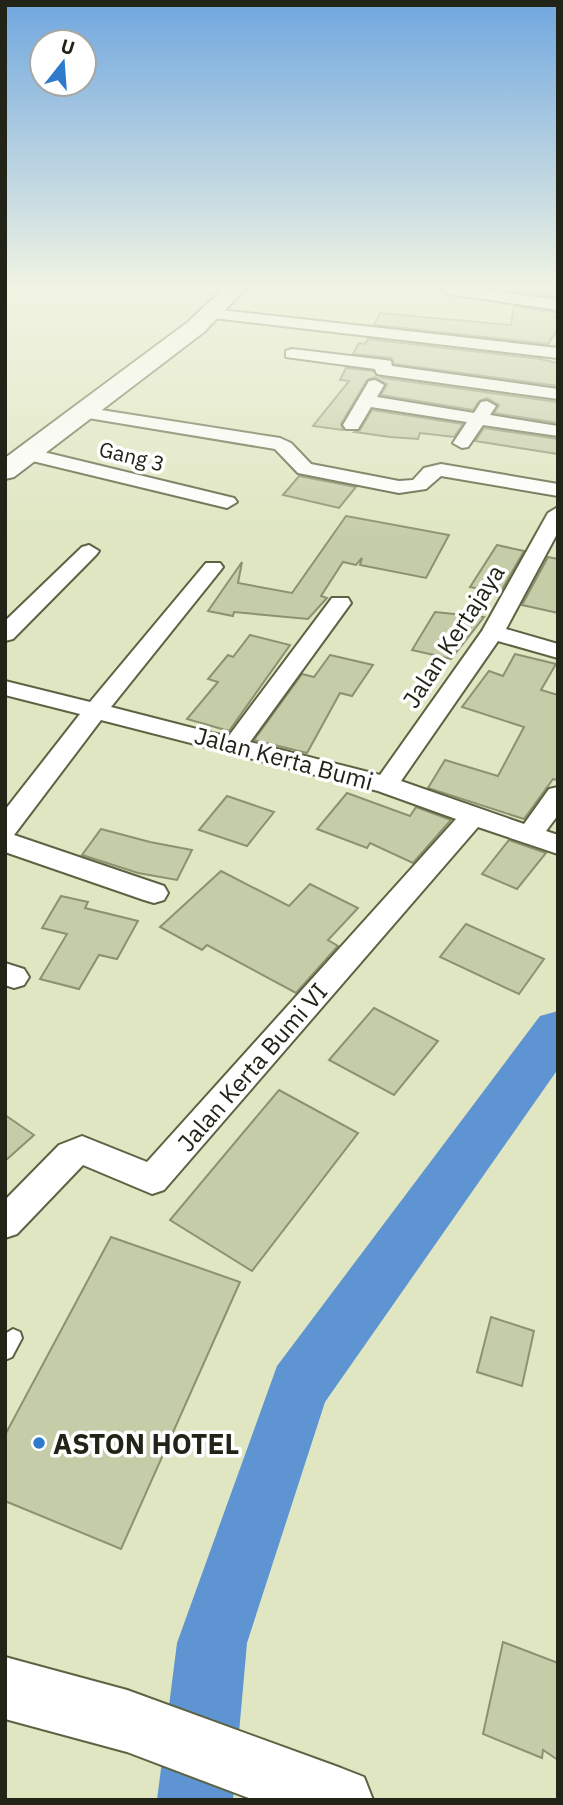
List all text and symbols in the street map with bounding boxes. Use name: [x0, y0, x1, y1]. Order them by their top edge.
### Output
north arrow: [28, 28, 98, 98]
text: U: [58, 33, 78, 60]
street label: Gang 3: [96, 434, 168, 478]
street label: Jalan Kertajaya: [395, 558, 511, 714]
street label: Jalan Kerta Bumi: [191, 719, 377, 797]
street label: Jalan Kerta Bumi VI: [170, 976, 334, 1158]
place label: ASTON HOTEL: [53, 1425, 239, 1462]
marker: ASTON HOTEL: [31, 1435, 47, 1451]

